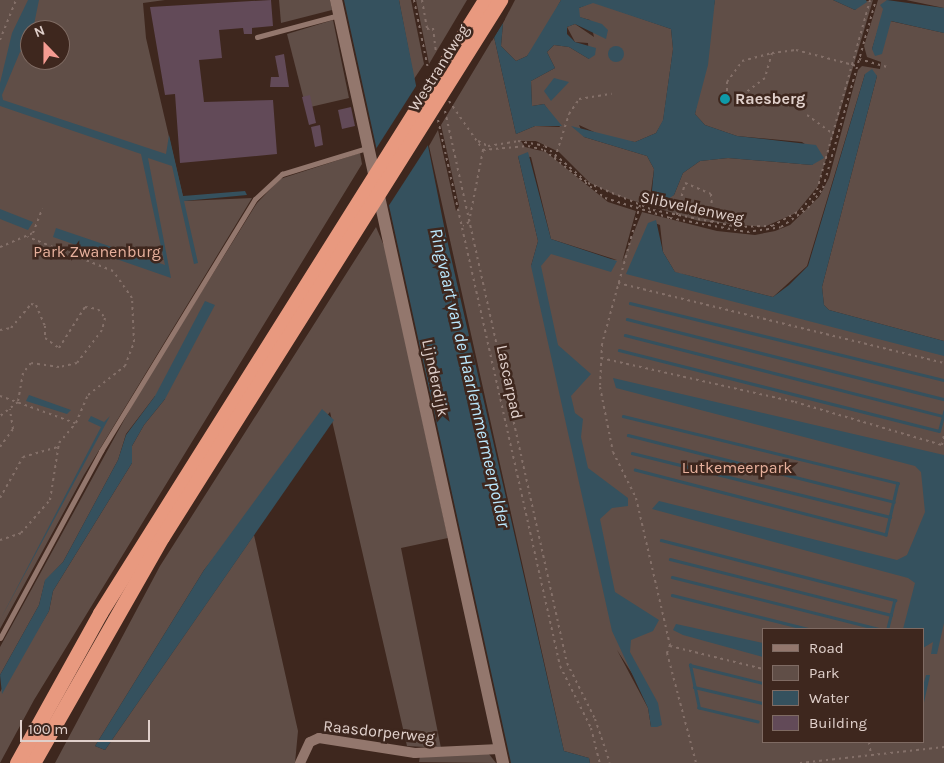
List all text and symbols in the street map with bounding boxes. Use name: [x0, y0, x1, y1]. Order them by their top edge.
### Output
north arrow: [20, 20, 70, 70]
street label: Westrandweg: [405, 21, 473, 115]
text: N: [32, 22, 47, 41]
place label: Raesberg: [735, 89, 805, 109]
marker: Raesberg: [719, 93, 731, 105]
street label: Slibveldenweg: [638, 188, 746, 228]
water label: Ringvaart van de Haarlemmermeerpolder: [425, 226, 515, 530]
park label: Park Zwanenburg: [33, 242, 161, 262]
street label: Lijnderdijk: [417, 338, 453, 418]
street label: Lascarpad: [492, 343, 526, 421]
park label: Lutkemeerpark: [682, 458, 792, 478]
legend: [762, 628, 924, 743]
text: Road: [809, 639, 844, 657]
text: Park: [809, 664, 839, 682]
text: Water: [809, 689, 849, 707]
scale bar: [22, 710, 152, 742]
text: Building: [809, 714, 867, 732]
street label: Raasdorperweg: [322, 717, 436, 747]
text: 100 m: [28, 720, 68, 738]

